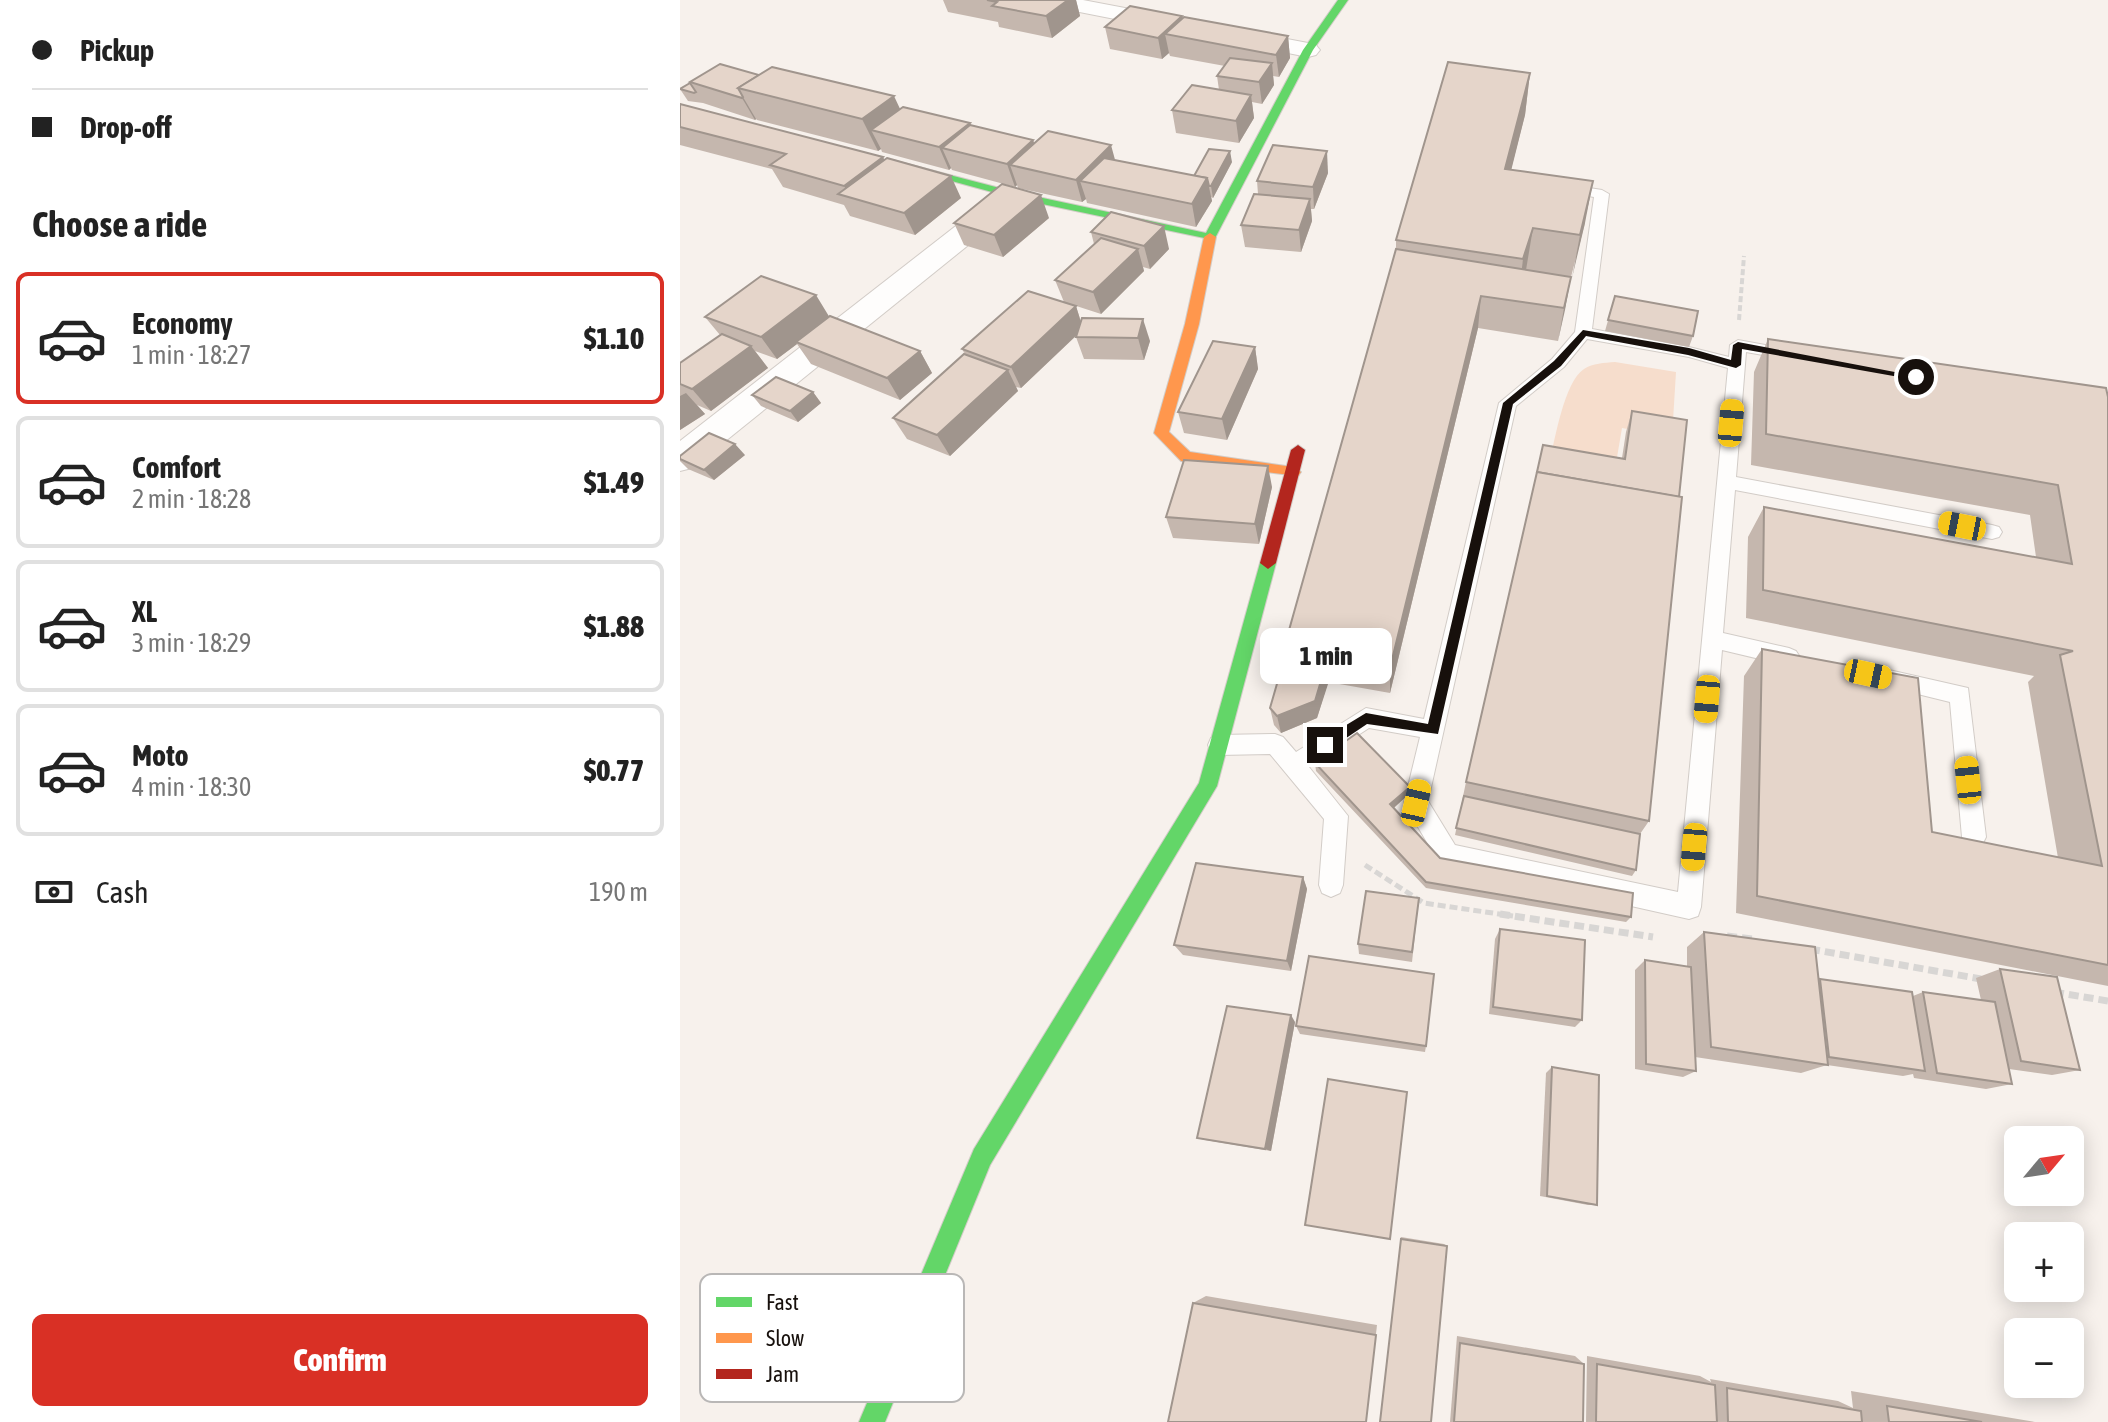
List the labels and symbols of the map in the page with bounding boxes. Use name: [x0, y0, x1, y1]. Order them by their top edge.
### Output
route start: [1898, 359, 1934, 395]
car: [1717, 398, 1745, 448]
car: [1936, 510, 1988, 542]
callout: 1 min: [1259, 629, 1391, 685]
car: [1842, 657, 1894, 691]
car: [1693, 674, 1721, 724]
route end: [1307, 727, 1343, 763]
car: [1954, 755, 1982, 805]
car: [1399, 777, 1433, 829]
car: [1680, 822, 1708, 872]
north arrow: [2004, 1126, 2084, 1206]
legend: [700, 1274, 964, 1402]
text: Fast: [766, 1289, 799, 1315]
text: Slow: [766, 1325, 804, 1351]
text: Jam: [766, 1361, 799, 1387]

